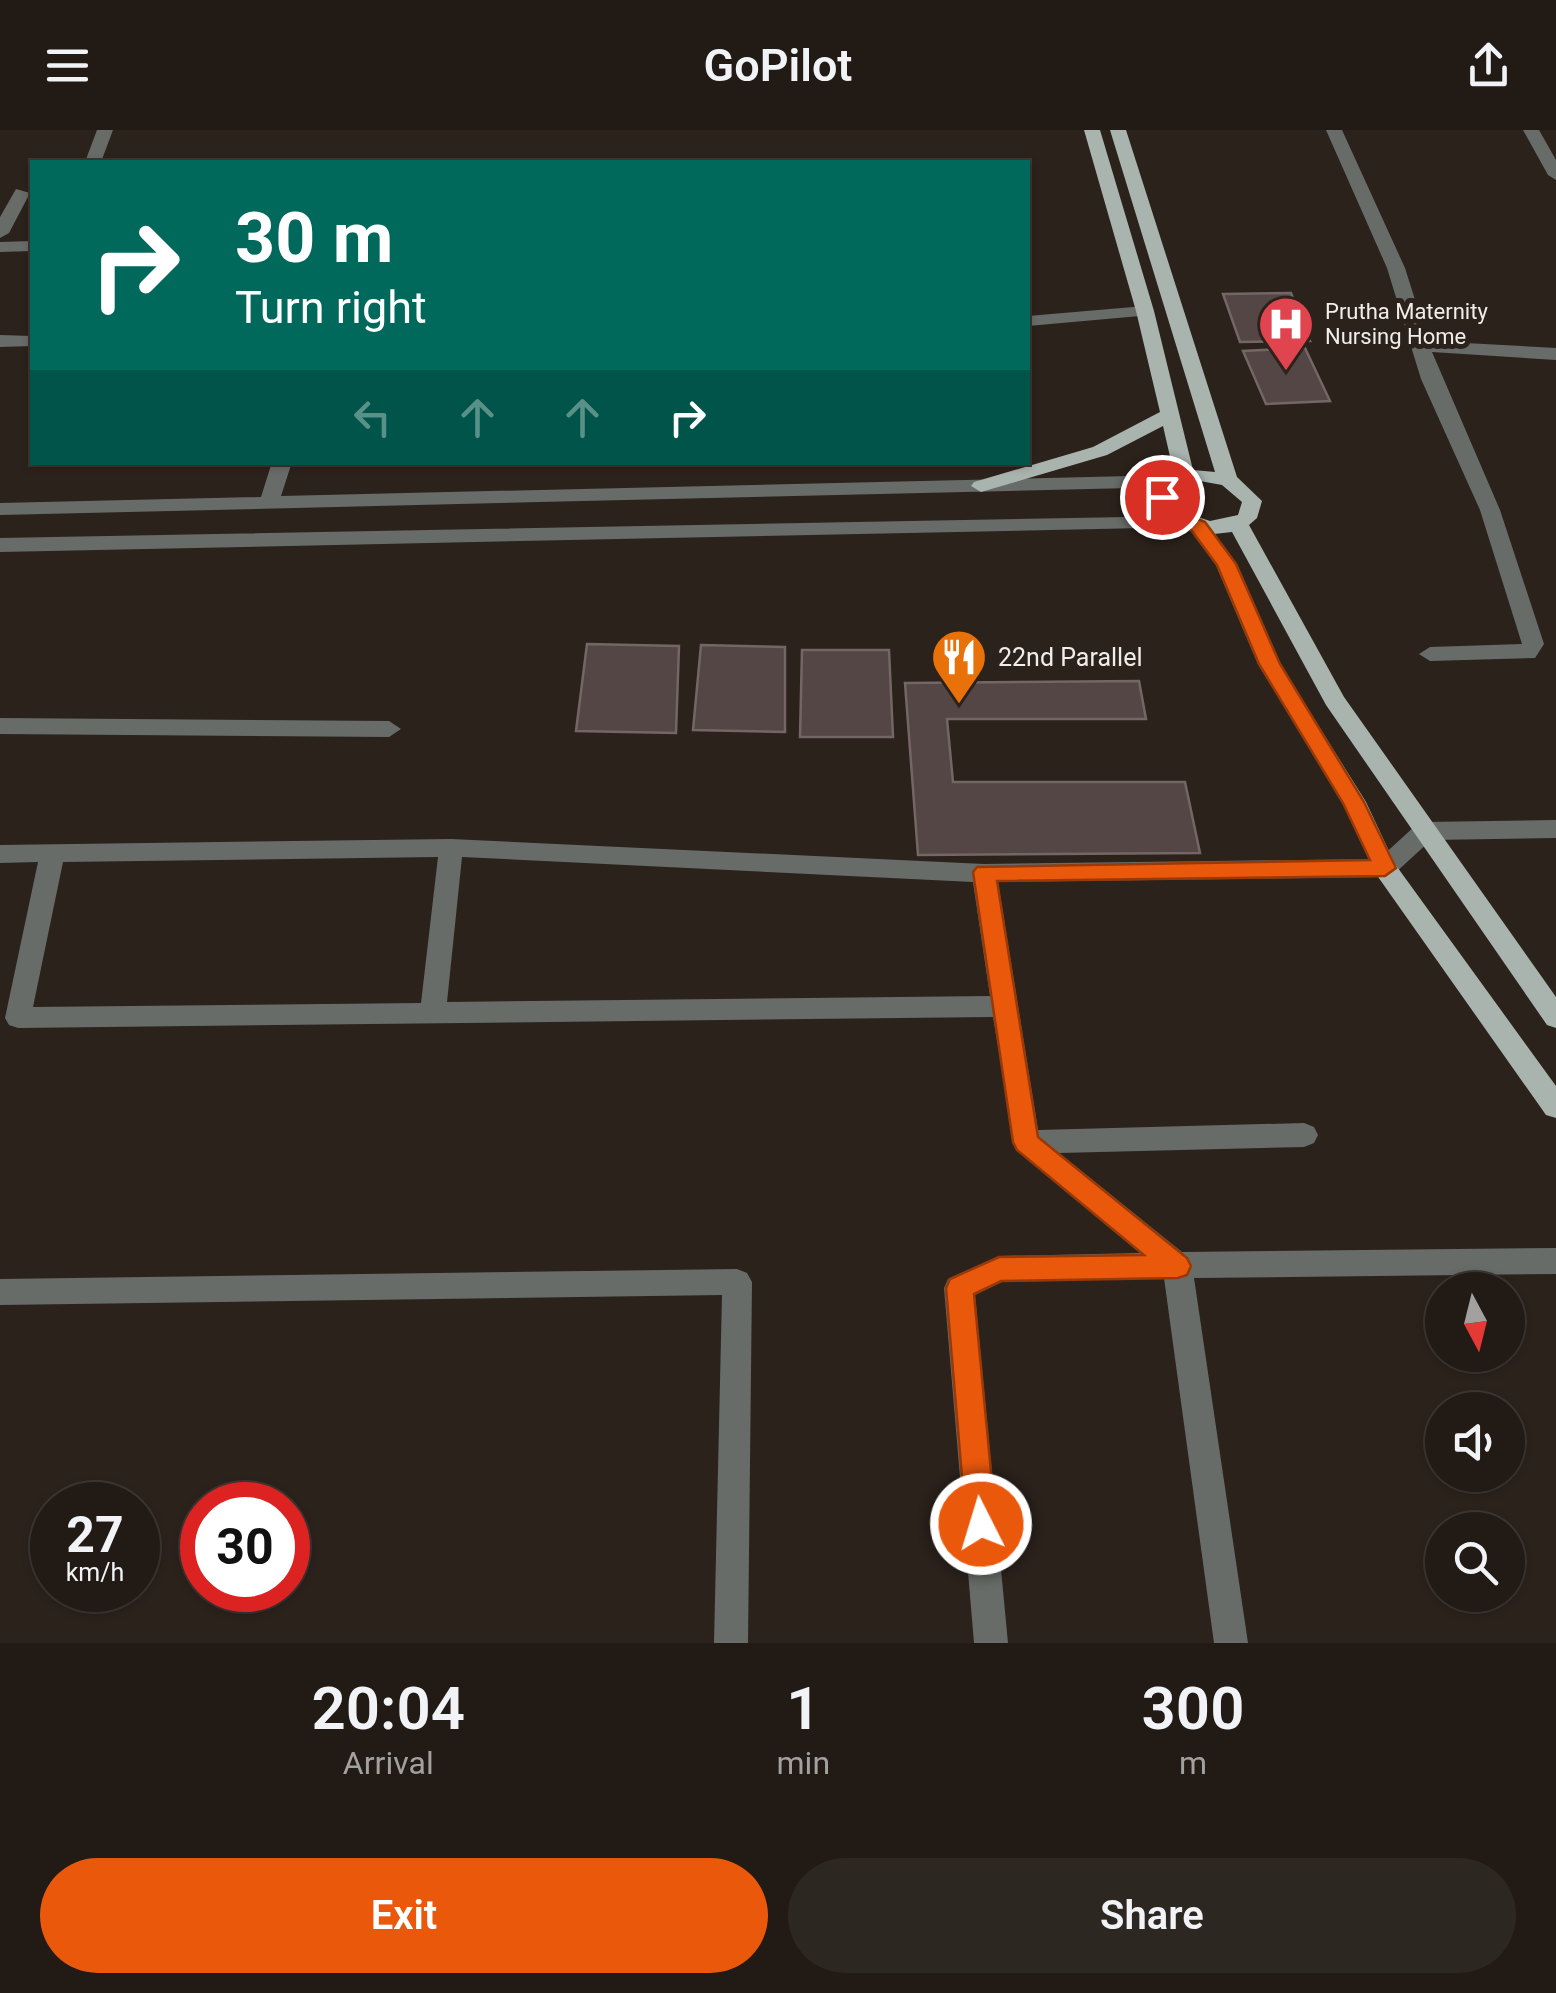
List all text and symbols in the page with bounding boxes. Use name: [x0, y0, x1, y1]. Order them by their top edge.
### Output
icon: menu: [40, 38, 95, 93]
icon: share: [1461, 38, 1516, 93]
text: GoPilot: [704, 39, 852, 92]
text: 30 m: [235, 197, 393, 279]
icon: right: [70, 200, 200, 330]
text: Turn right: [235, 281, 427, 334]
hospital icon: Prutha Maternity Nursing Home: [1256, 294, 1316, 373]
place label: Prutha Maternity Nursing Home: [1325, 299, 1488, 349]
icon: left: [345, 390, 400, 445]
icon: ahead: [450, 390, 505, 445]
icon: ahead: [555, 390, 610, 445]
icon: right: [660, 390, 715, 445]
pin: [1120, 455, 1205, 540]
icon: arrive: [1135, 470, 1190, 525]
restaurant icon: 22nd Parallel: [929, 627, 989, 706]
place label: 22nd Parallel: [998, 643, 1143, 672]
north arrow: [1425, 1272, 1525, 1372]
map controls: [1425, 1272, 1525, 1612]
button: sound: [1425, 1392, 1525, 1492]
position arrow: [929, 1472, 1033, 1576]
speed limit sign: 30: [180, 1482, 310, 1612]
text: 27: [66, 1506, 124, 1564]
button: search: [1425, 1512, 1525, 1612]
text: km/h: [66, 1558, 124, 1587]
text: 20:04: [312, 1673, 465, 1744]
text: 1: [786, 1673, 820, 1744]
text: 300: [1142, 1673, 1244, 1744]
text: Arrival: [343, 1744, 434, 1782]
text: min: [777, 1744, 830, 1782]
text: m: [1179, 1744, 1207, 1782]
button: Exit: [40, 1858, 768, 1973]
button: Share: [788, 1858, 1516, 1973]

